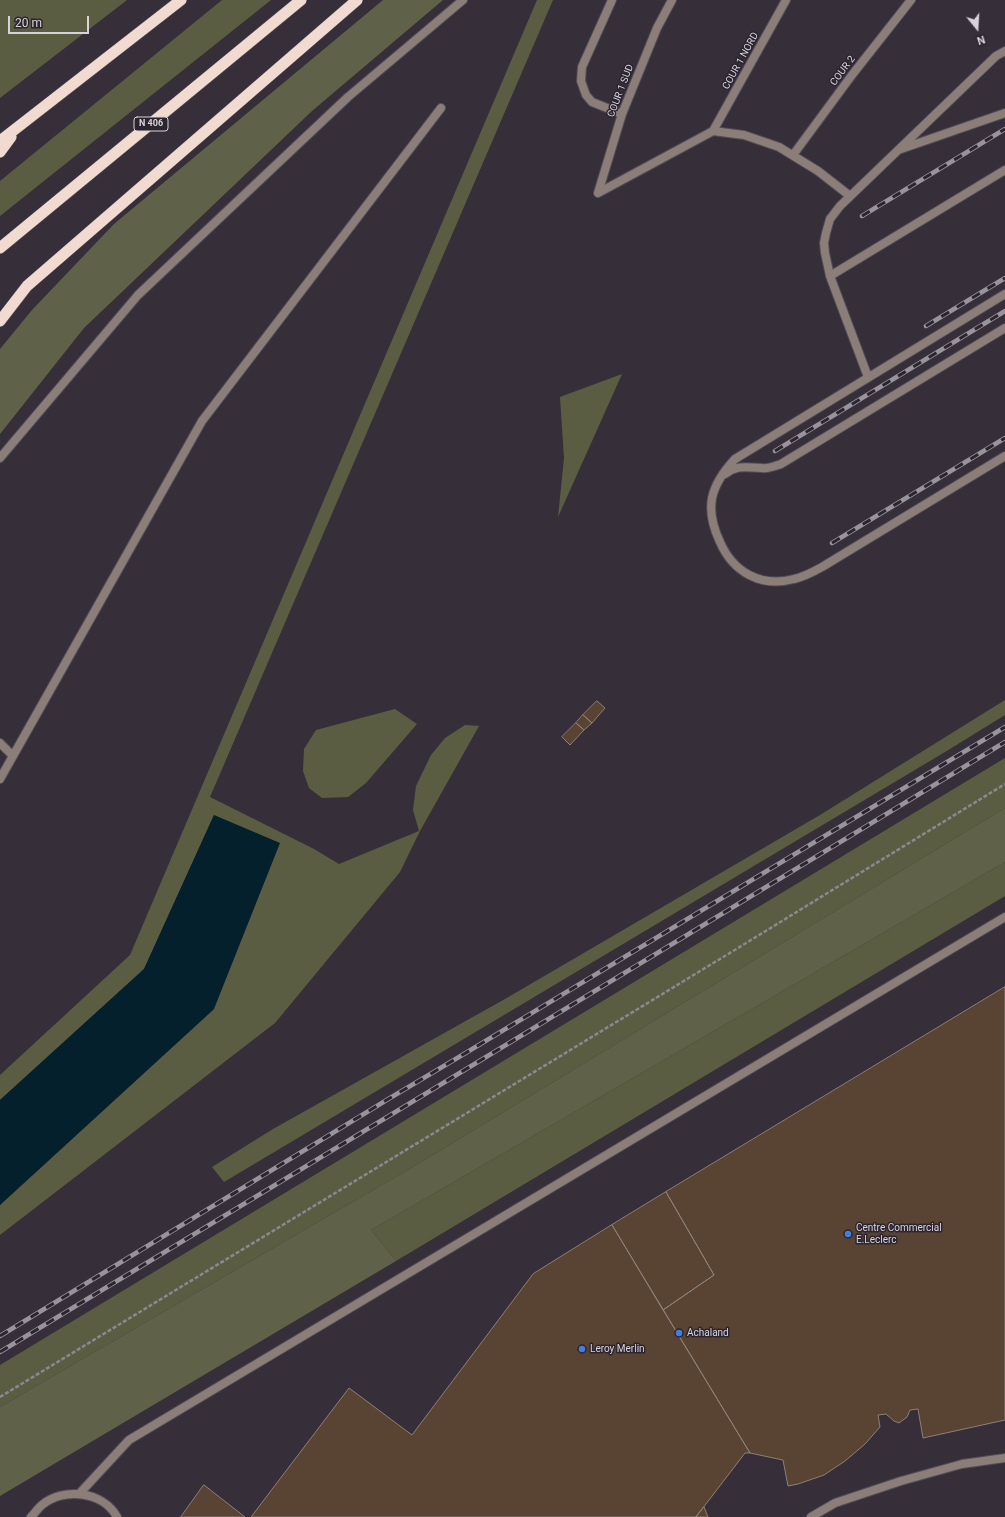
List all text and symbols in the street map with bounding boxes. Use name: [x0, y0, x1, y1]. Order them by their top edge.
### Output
scale bar: [10, 8, 91, 34]
north arrow: [957, 8, 997, 48]
text: 20 m: [15, 16, 42, 30]
street label: COUR 1 NORD: [720, 30, 762, 92]
text: N: [975, 33, 987, 47]
street label: COUR 2: [828, 54, 858, 88]
street label: COUR 1 SUD: [605, 63, 637, 119]
road number: N 406: [134, 117, 168, 131]
place label: Centre Commercial E.Leclerc: [856, 1222, 942, 1246]
marker: Centre Commercial E.Leclerc: [843, 1229, 853, 1239]
place label: Achaland: [687, 1327, 729, 1339]
marker: Achaland: [674, 1328, 684, 1338]
place label: Leroy Merlin: [590, 1343, 645, 1355]
marker: Leroy Merlin: [577, 1344, 587, 1354]

